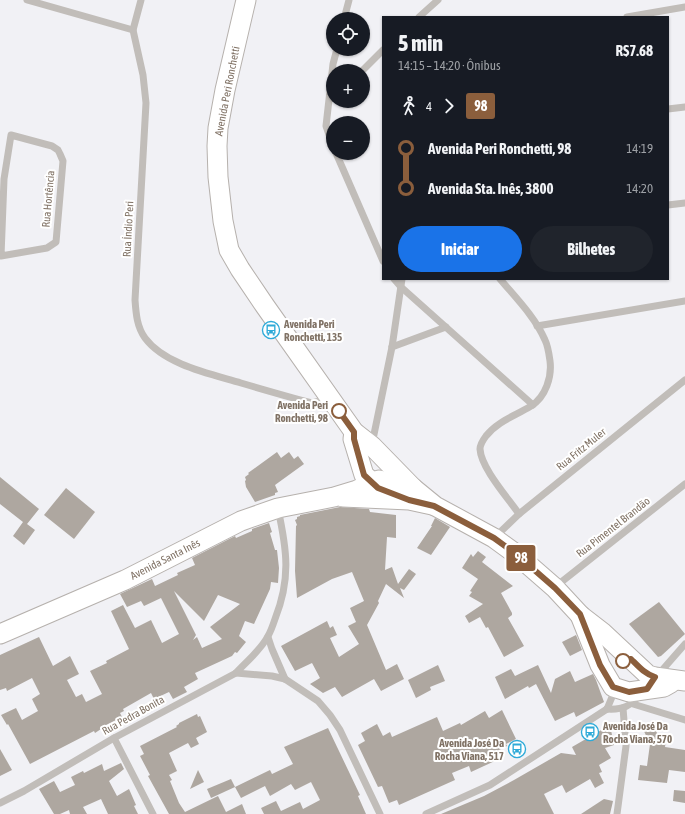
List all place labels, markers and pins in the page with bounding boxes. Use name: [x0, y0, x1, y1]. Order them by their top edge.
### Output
place label: Avenida Peri Ronchetti, 135: [283, 318, 342, 343]
bus stop icon: Avenida Peri Ronchetti, 135: [261, 320, 281, 340]
place label: Avenida Peri Ronchetti, 98: [275, 399, 328, 424]
marker: Avenida Peri Ronchetti, 98: [331, 403, 347, 419]
unlabelled marker: [615, 653, 631, 669]
place label: Avenida José Da Rocha Viana, 570: [602, 720, 672, 745]
bus stop icon: Avenida José Da Rocha Viana, 570: [580, 722, 600, 742]
place label: Avenida José Da Rocha Viana, 517: [435, 737, 504, 762]
bus stop icon: Avenida José Da Rocha Viana, 517: [507, 739, 527, 759]

